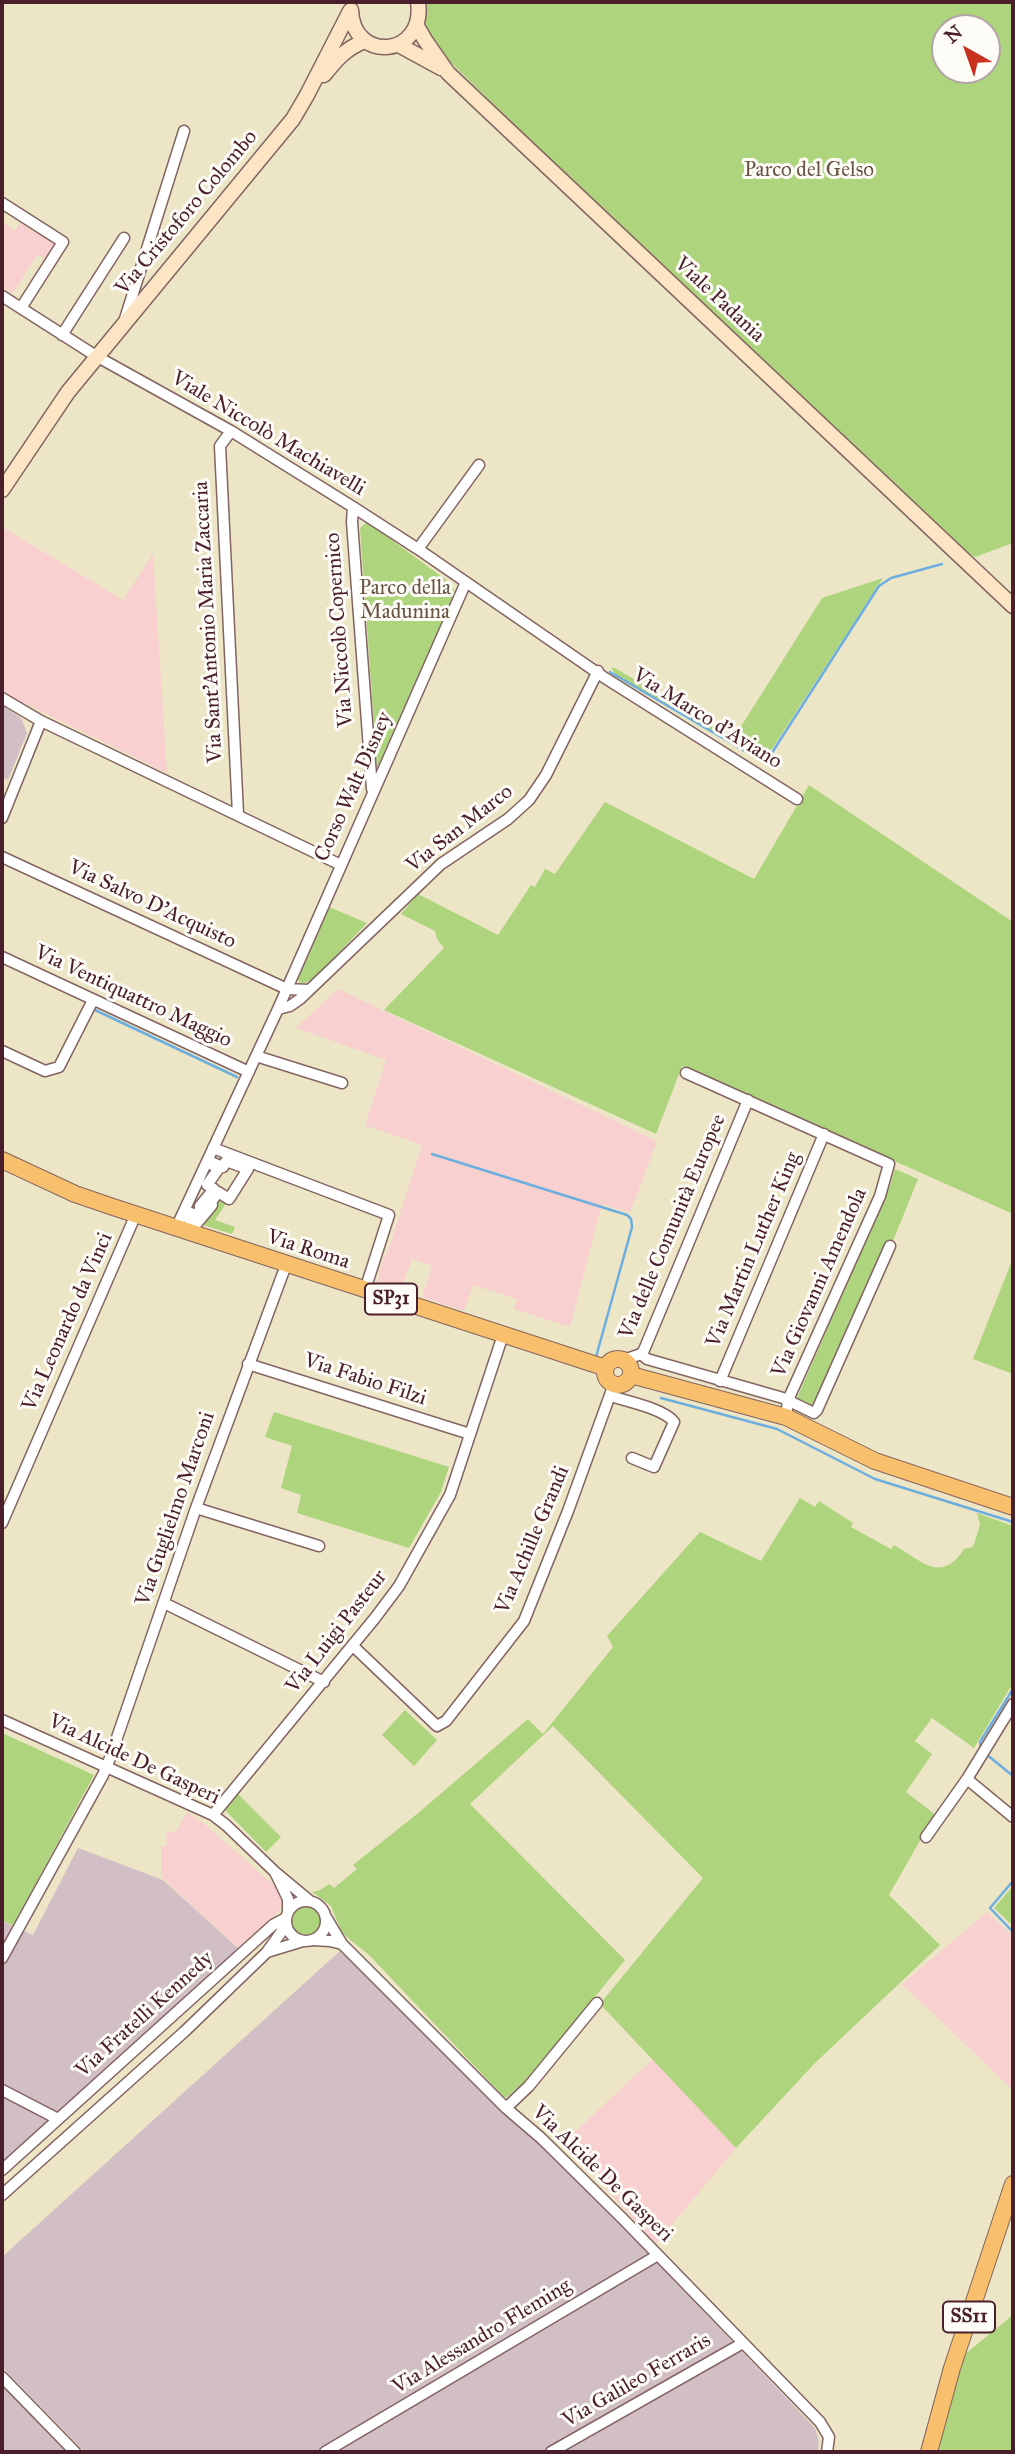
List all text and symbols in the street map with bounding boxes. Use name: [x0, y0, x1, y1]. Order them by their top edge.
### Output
north arrow: [931, 14, 1001, 84]
text: N: [940, 20, 967, 48]
street label: Via Cristoforo Colombo: [111, 125, 263, 301]
park label: Parco del Gelso: [744, 158, 874, 184]
street label: Viale Padania: [669, 252, 769, 348]
street label: Viale Niccolò Machiavelli: [166, 366, 370, 502]
street label: Via Sant'Antonio Maria Zaccaria: [189, 480, 229, 764]
street label: Via Niccolò Copernico: [321, 532, 359, 728]
park label: Parco della Madunina: [359, 576, 451, 626]
street label: Via Marco d'Aviano: [628, 663, 786, 775]
street label: Corso Walt Disney: [310, 708, 398, 866]
street label: Via San Marco: [402, 780, 518, 878]
street label: Via Salvo D'Acquisto: [64, 855, 240, 955]
street label: Via Ventiquattro Maggio: [30, 940, 236, 1054]
street label: Via delle Comunità Europee: [614, 1111, 732, 1343]
street label: Via Martin Luther King: [701, 1148, 807, 1352]
street label: Via Giovanni Amendola: [767, 1184, 873, 1382]
street label: Via Roma: [263, 1225, 353, 1275]
street label: Via Leonardo da Vinci: [17, 1229, 119, 1415]
road number: SP31: [365, 1284, 417, 1315]
street label: Via Fabio Filzi: [300, 1348, 430, 1412]
street label: Via Guglielmo Marconi: [131, 1409, 221, 1609]
street label: Via Achille Grandi: [490, 1462, 576, 1618]
street label: Via Luigi Pasteur: [281, 1565, 393, 1699]
street label: Via Alcide De Gasperi: [44, 1709, 224, 1811]
street label: Via Fratelli Kennedy: [71, 1947, 219, 2083]
street label: Via Alcide De Gasperi: [526, 2100, 678, 2248]
street label: Via Alessandro Fleming: [388, 2274, 576, 2400]
road number: SS11: [943, 2302, 995, 2332]
street label: Via Galileo Ferraris: [558, 2328, 716, 2434]

